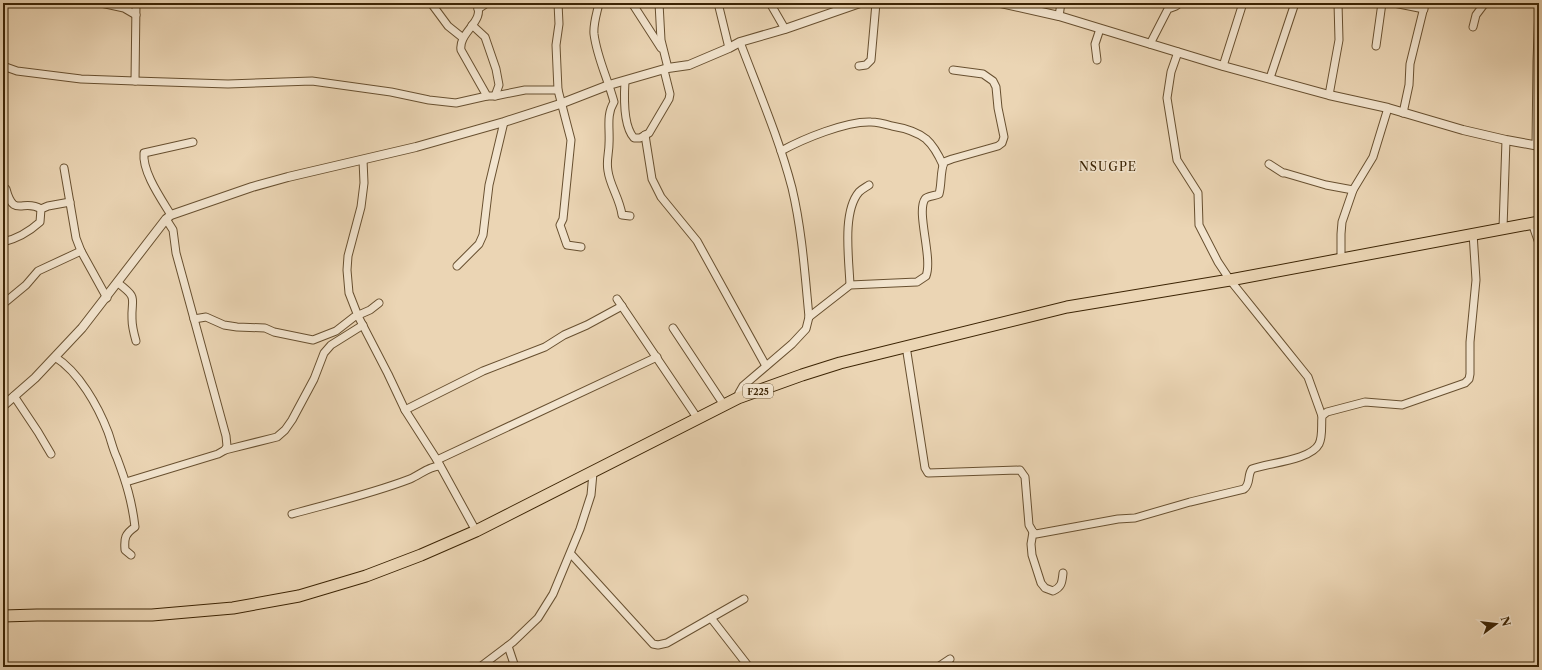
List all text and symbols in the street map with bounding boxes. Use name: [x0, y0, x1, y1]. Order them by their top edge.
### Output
district label: NSUGPE: [1079, 159, 1137, 174]
road number: F225: [743, 384, 773, 398]
north arrow: [1476, 604, 1516, 644]
text: N: [1498, 615, 1514, 628]

